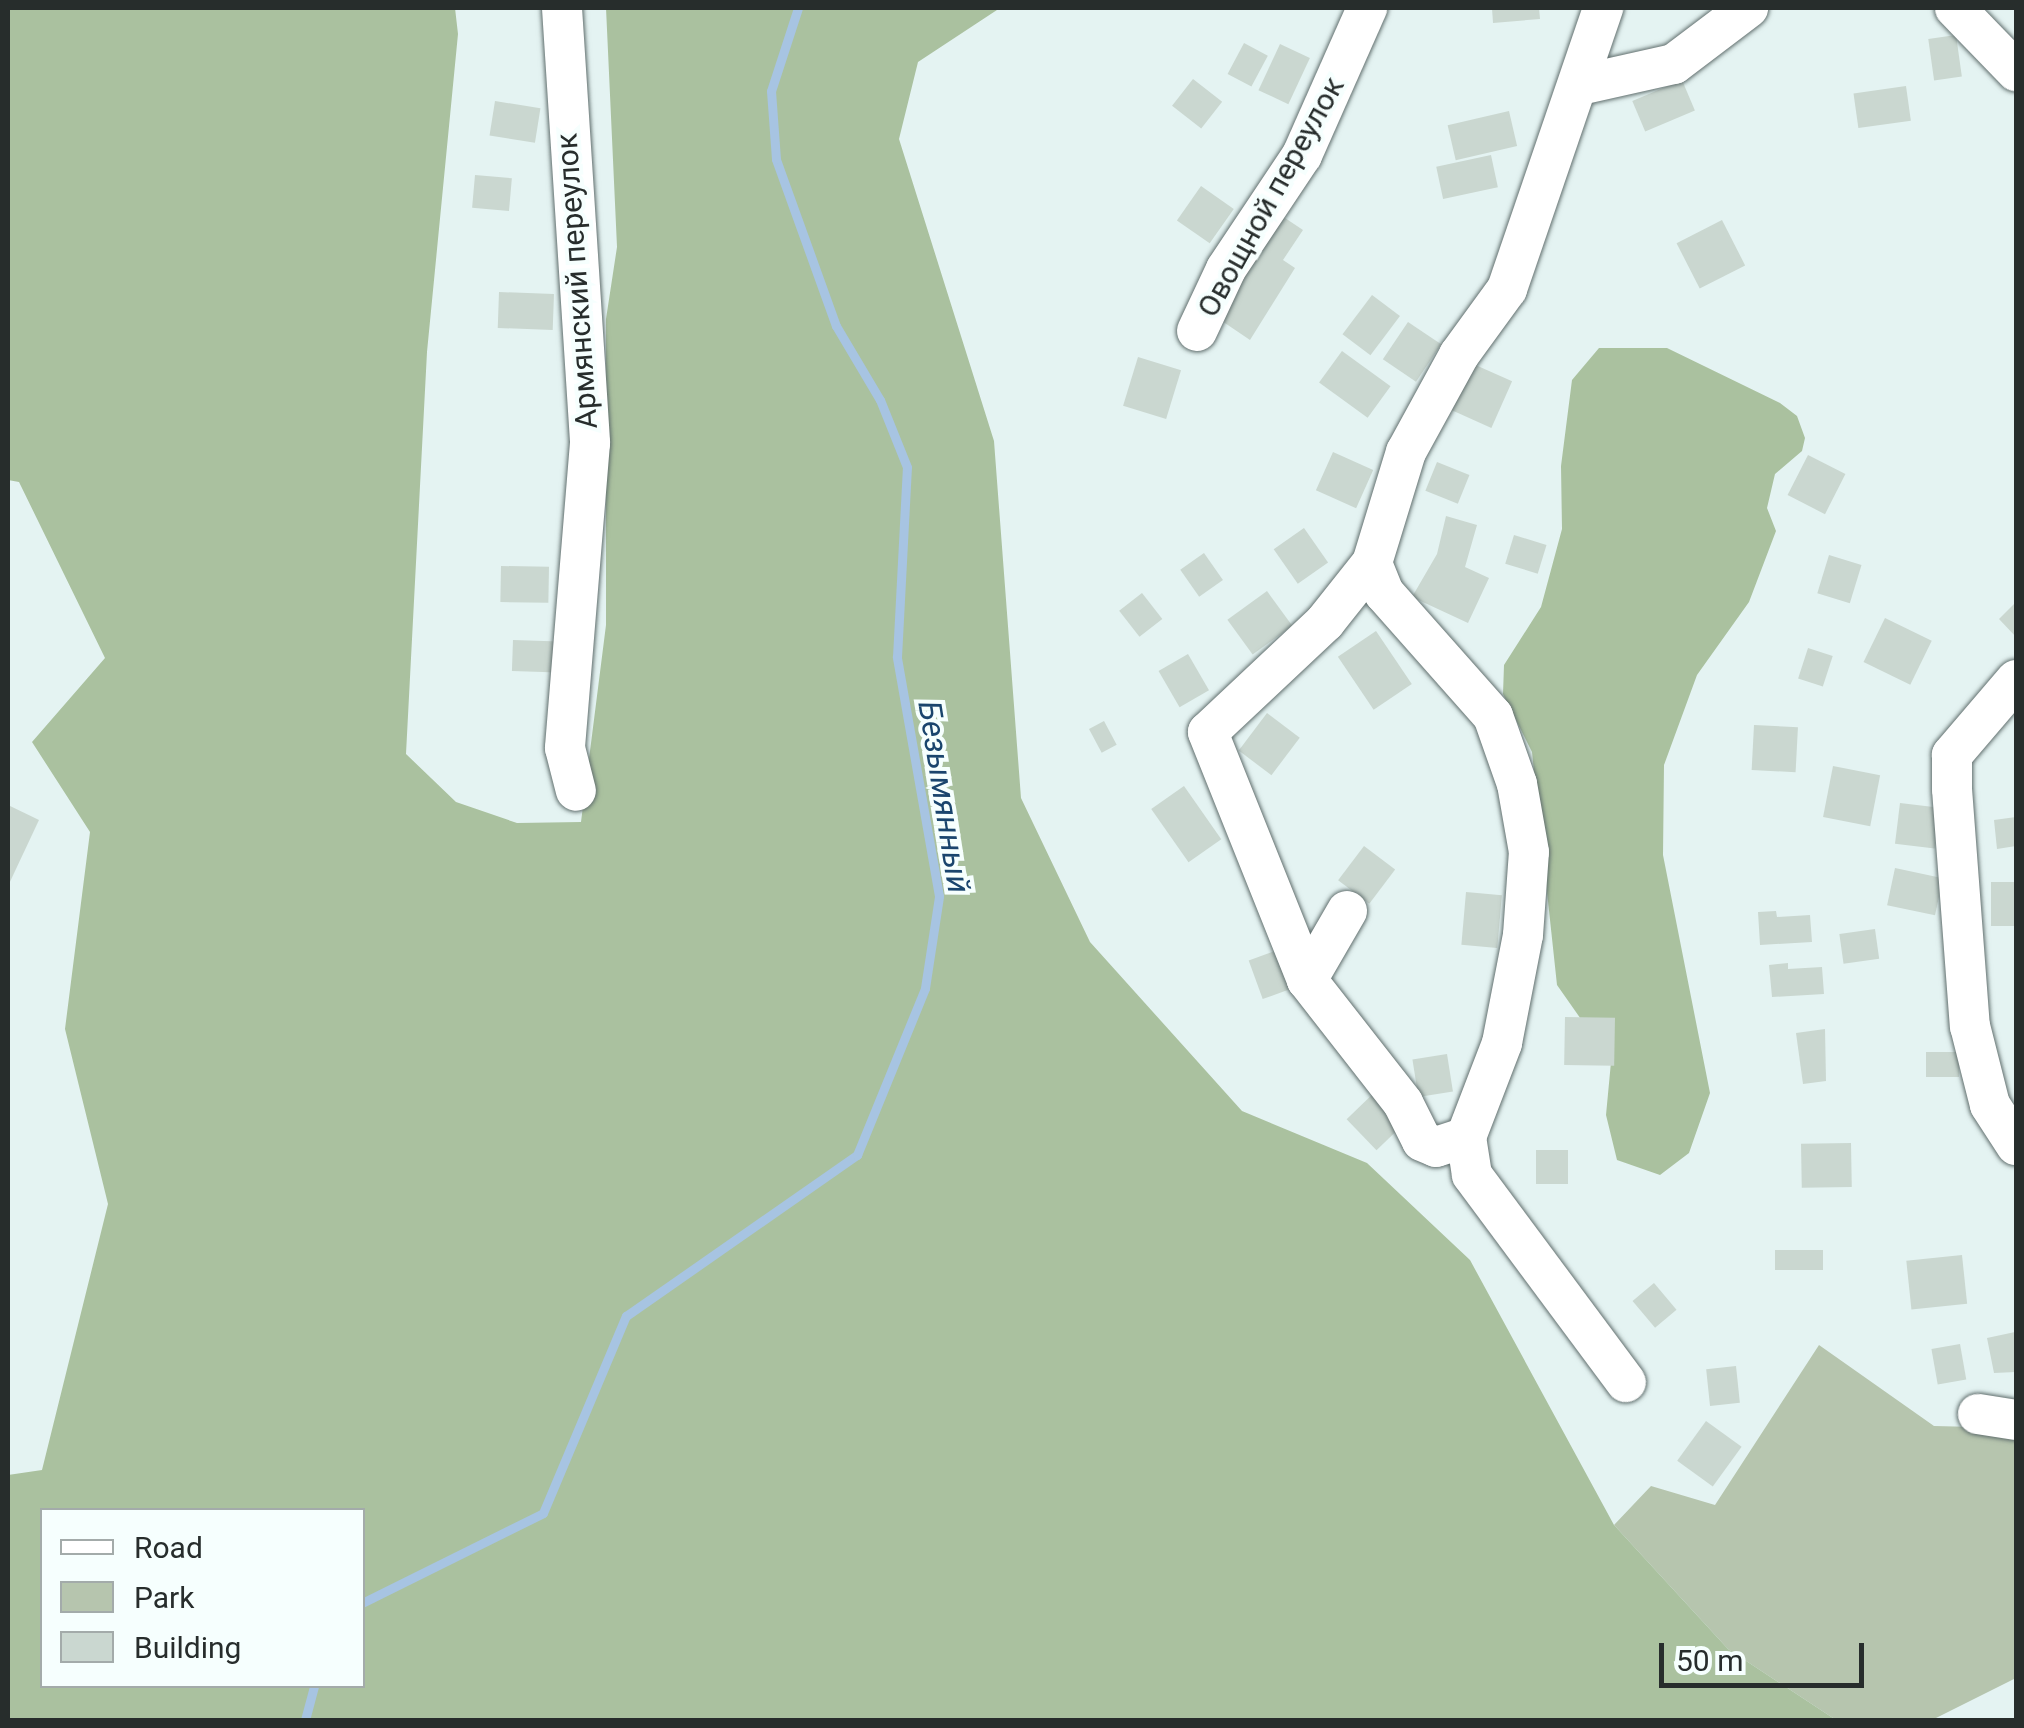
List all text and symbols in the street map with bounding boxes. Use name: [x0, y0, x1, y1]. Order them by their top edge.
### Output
street label: Овощной переулок: [1190, 71, 1352, 323]
street label: Армянский переулок: [549, 132, 605, 430]
water label: Безымянный: [910, 698, 978, 896]
legend: [40, 1508, 365, 1688]
text: Road: [134, 1530, 203, 1565]
text: Park: [134, 1580, 194, 1615]
scale bar: [1664, 1623, 1869, 1685]
text: Building: [134, 1630, 241, 1665]
text: 50 m: [1676, 1643, 1743, 1678]

